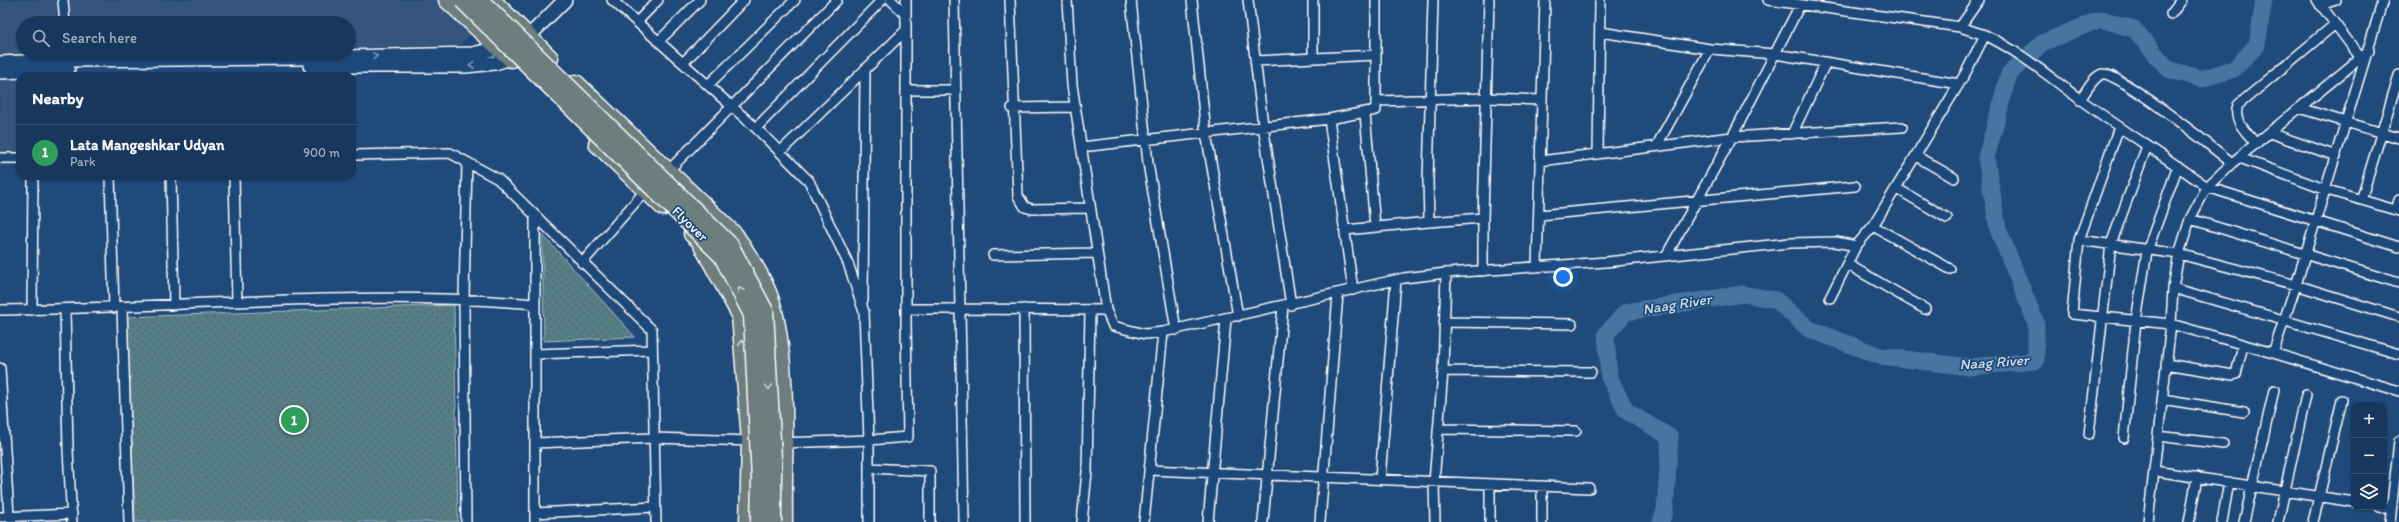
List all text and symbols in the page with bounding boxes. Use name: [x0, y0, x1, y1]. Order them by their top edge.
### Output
search box: [16, 16, 356, 60]
icon: search: [30, 27, 52, 49]
text: Search here: [62, 29, 137, 47]
one-way arrow: [372, 52, 378, 61]
one-way arrow: [469, 61, 475, 70]
text: Nearby: [32, 88, 84, 108]
text: Lata Mangeshkar Udyan: [70, 136, 225, 154]
text: 1: [42, 145, 48, 160]
text: 900 m: [303, 145, 340, 160]
text: Park: [70, 154, 96, 169]
street label: Flyover: [668, 203, 712, 246]
your location: [1553, 267, 1573, 287]
one-way arrow: [737, 287, 744, 294]
water label: Naag River: [1641, 289, 1715, 318]
one-way arrow: [738, 340, 747, 346]
water label: Naag River: [1959, 350, 2031, 373]
one-way arrow: [765, 384, 773, 390]
map controls: [2351, 402, 2387, 510]
button: +: [2351, 402, 2387, 438]
pin: 1: [281, 405, 307, 435]
button: −: [2351, 438, 2387, 474]
button: layers: [2351, 474, 2387, 510]

